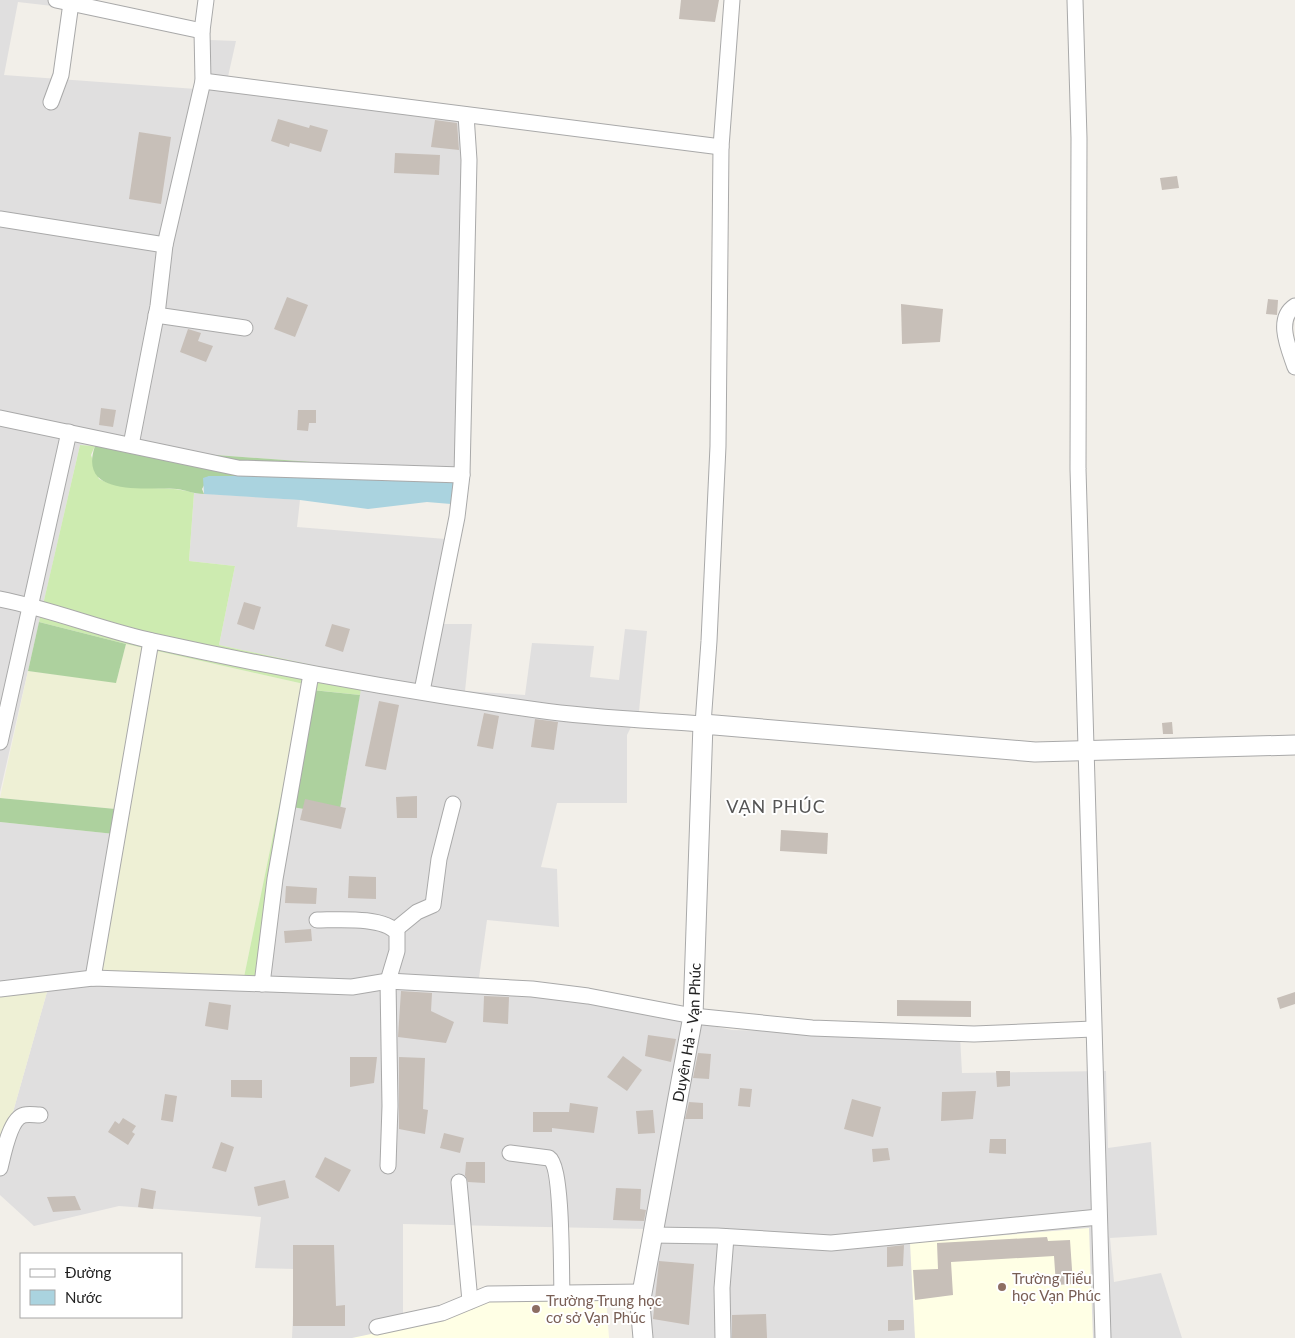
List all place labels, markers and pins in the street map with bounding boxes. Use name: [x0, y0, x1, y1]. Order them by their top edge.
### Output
place label: Trường Tiểu học Vạn Phúc: [1012, 1269, 1101, 1304]
marker: Trường Tiểu học Vạn Phúc: [996, 1281, 1008, 1293]
place label: Trường Trung học cơ sở Vạn Phúc: [546, 1291, 662, 1326]
marker: Trường Trung học cơ sở Vạn Phúc: [530, 1303, 542, 1315]

